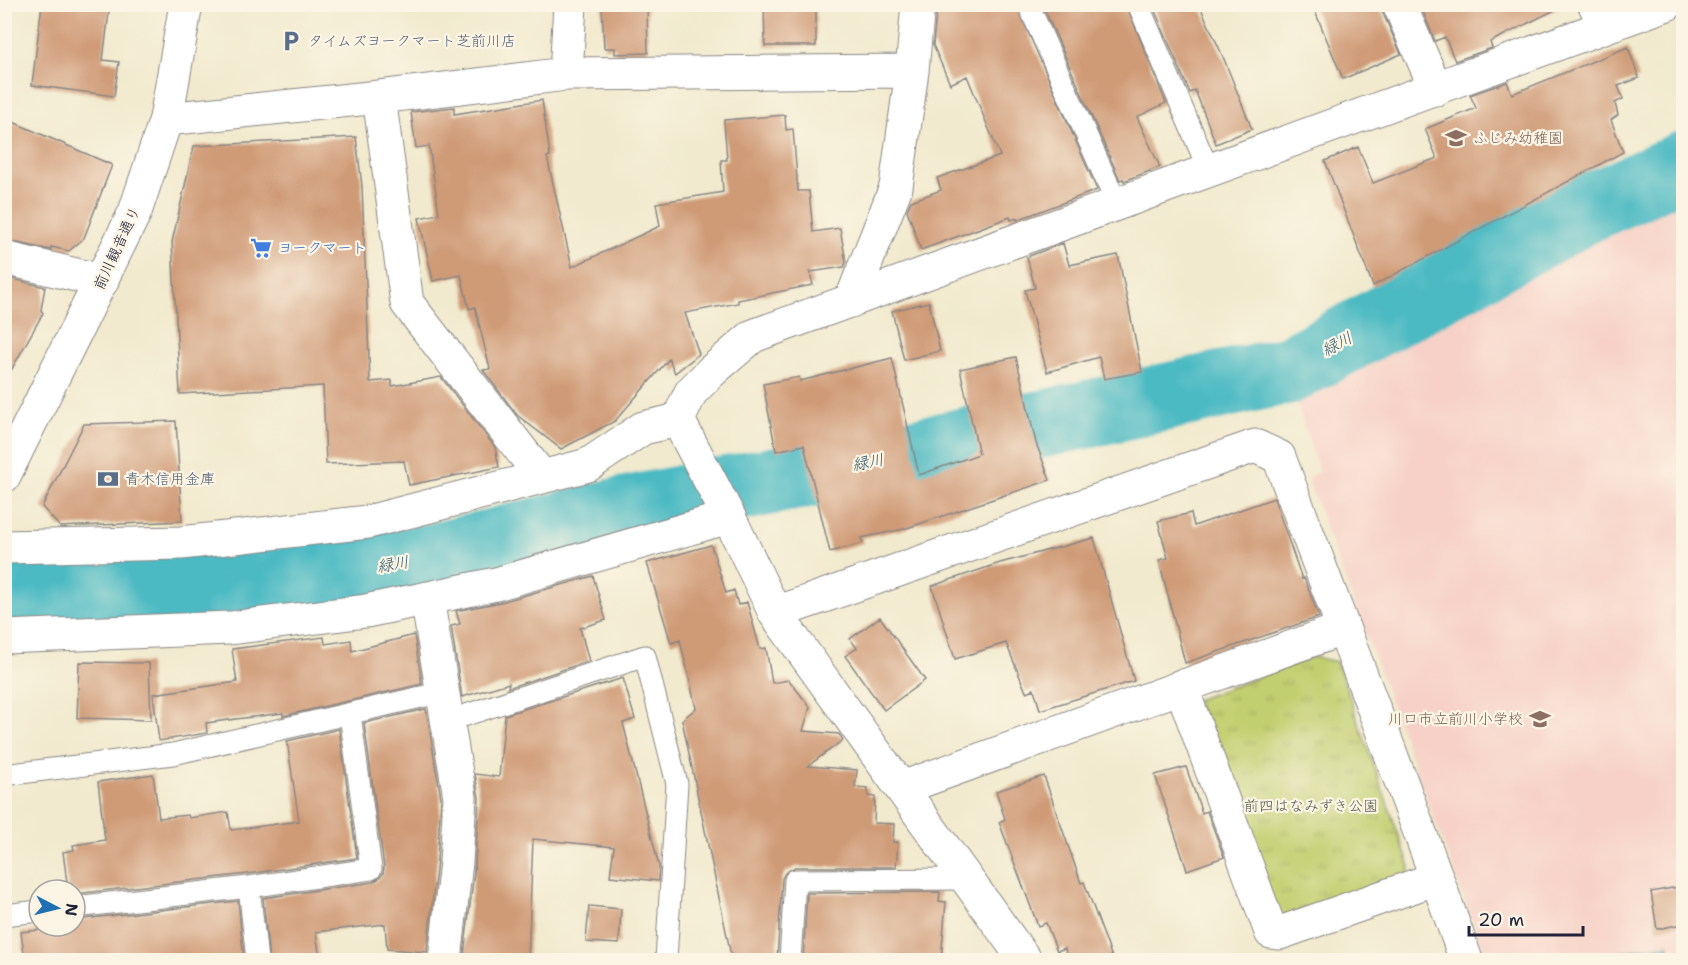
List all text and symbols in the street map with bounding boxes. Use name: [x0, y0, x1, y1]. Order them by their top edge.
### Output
parking icon: タイムズヨークマート芝前川店: [279, 29, 303, 53]
place label: タイムズヨークマート芝前川店: [308, 31, 516, 51]
school or university icon: ふじみ幼稚園: [1444, 126, 1468, 150]
place label: ふじみ幼稚園: [1473, 128, 1563, 148]
street label: 前川観音通り: [89, 203, 145, 293]
supermarket icon: ヨークマート: [249, 236, 273, 260]
place label: ヨークマート: [278, 238, 367, 258]
water label: 緑川: [1318, 327, 1356, 361]
water label: 緑川: [850, 449, 886, 475]
bank icon: 青木信用金庫: [96, 467, 120, 491]
place label: 青木信用金庫: [125, 469, 215, 489]
water label: 緑川: [376, 551, 410, 577]
school or university icon: 川口市立前川小学校: [1528, 707, 1552, 731]
place label: 川口市立前川小学校: [1388, 709, 1523, 729]
park label: 前四はなみずき公園: [1244, 796, 1378, 816]
north arrow: [27, 878, 87, 938]
scale bar: [1469, 899, 1583, 937]
text: N: [60, 902, 83, 917]
text: 20 m: [1478, 908, 1524, 932]

